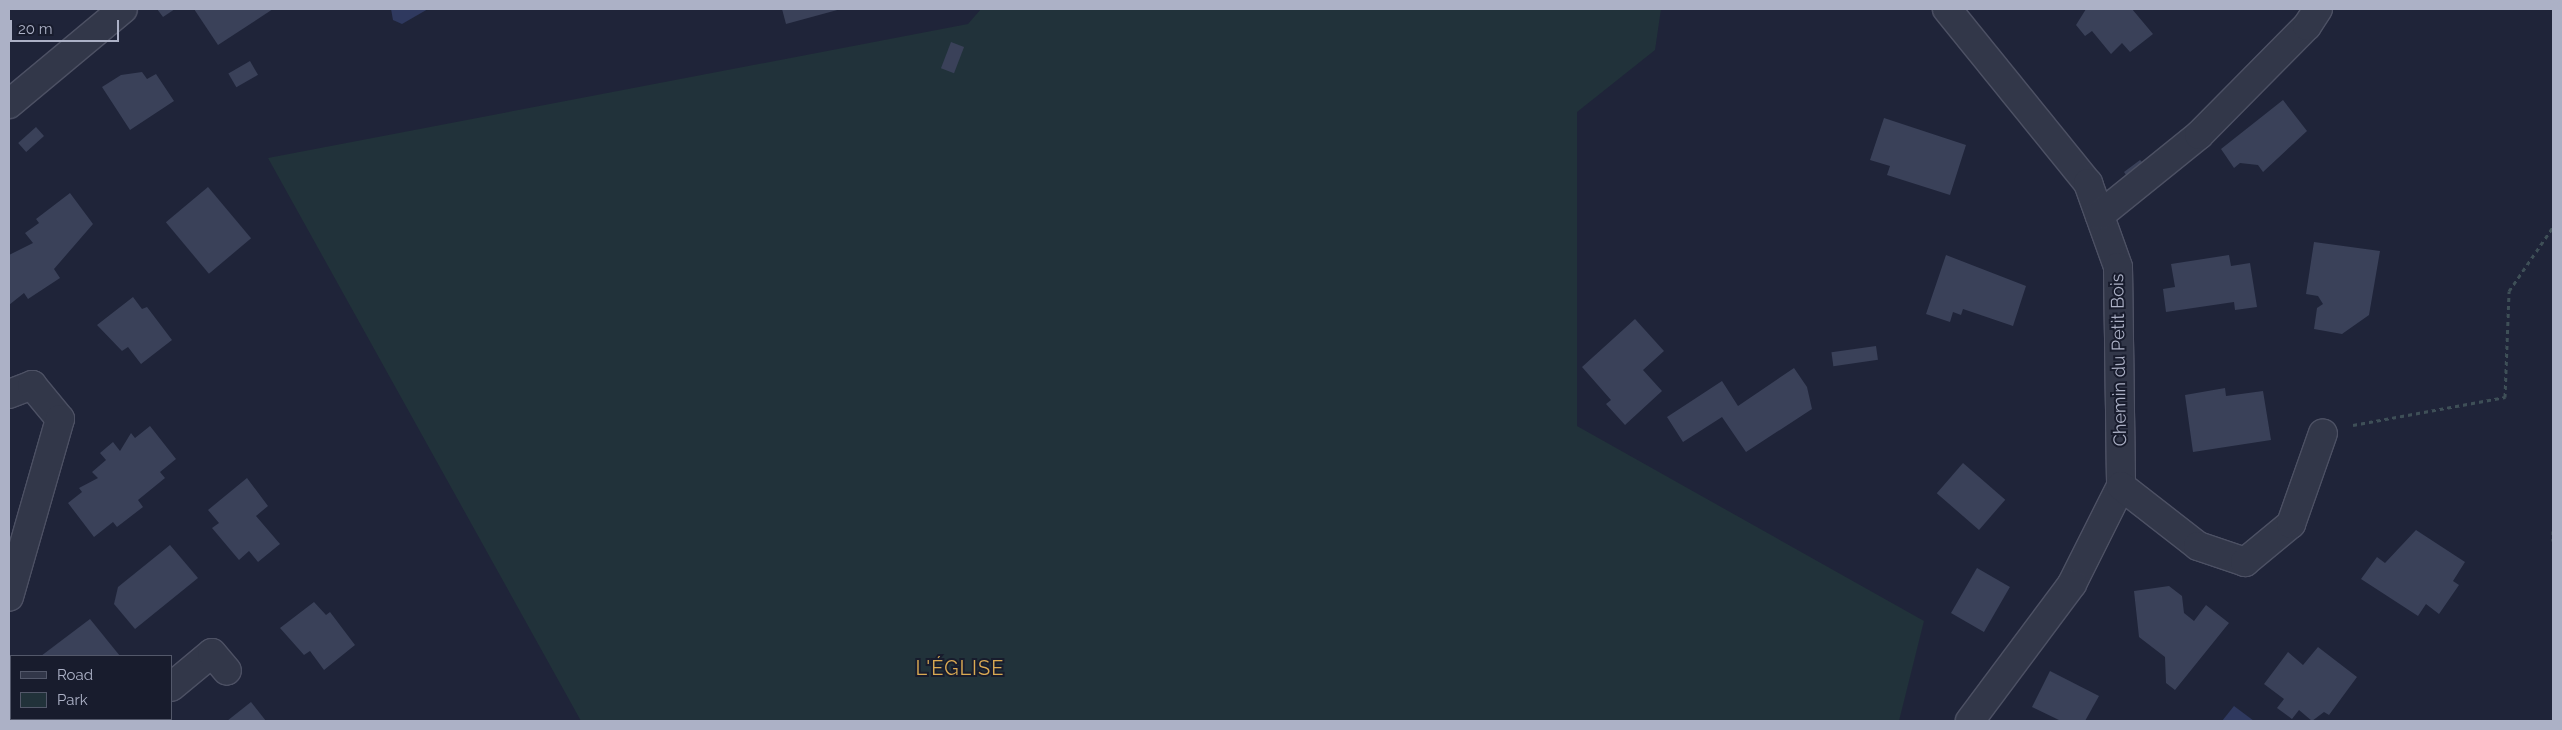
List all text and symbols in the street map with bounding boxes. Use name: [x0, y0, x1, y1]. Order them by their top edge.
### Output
scale bar: [12, 10, 121, 42]
text: 20 m: [18, 20, 53, 38]
street label: Chemin du Petit Bois: [2107, 273, 2131, 447]
legend: [10, 655, 172, 720]
district label: L'ÉGLISE: [915, 656, 1005, 680]
text: Road: [57, 666, 93, 684]
text: Park: [57, 691, 88, 709]

